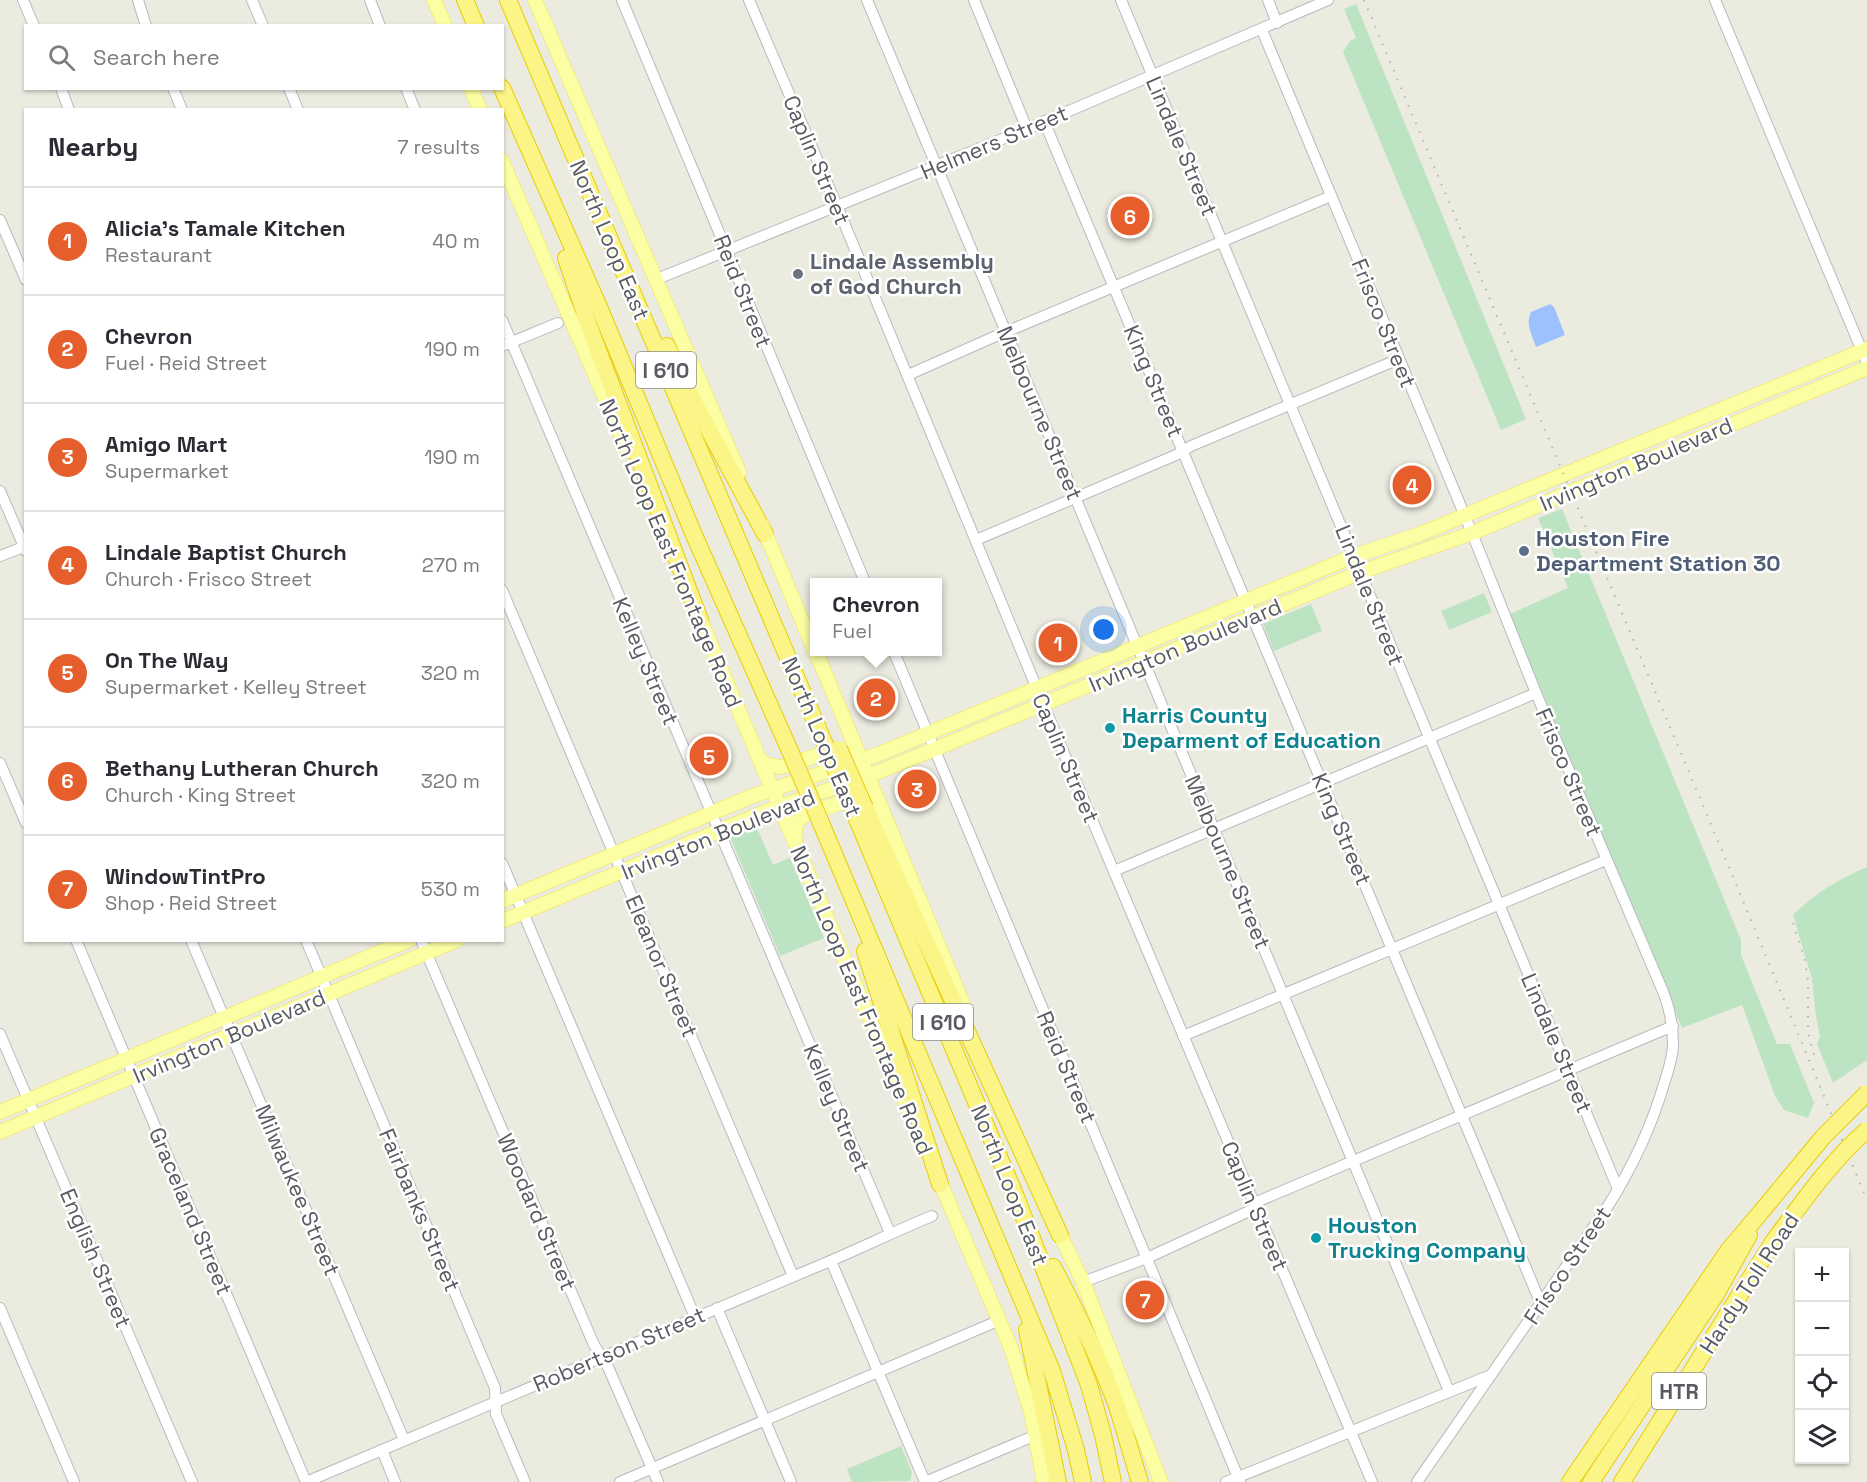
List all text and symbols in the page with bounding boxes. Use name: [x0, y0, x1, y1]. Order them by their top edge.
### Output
search box: [24, 24, 504, 90]
icon: search: [45, 41, 78, 74]
text: Search here: [93, 43, 220, 71]
street label: Lindale Street: [1140, 72, 1224, 220]
street label: Caplin Street: [777, 91, 857, 229]
street label: Helmers Street: [916, 98, 1072, 186]
text: Nearby: [48, 130, 138, 164]
text: 7 results: [397, 134, 480, 160]
street label: North Loop East: [564, 156, 656, 324]
pin: 6: [1110, 194, 1150, 238]
text: Alicia's Tamale Kitchen: [105, 214, 346, 242]
text: 1: [63, 228, 72, 254]
text: 40 m: [432, 228, 480, 254]
street label: Reid Street: [708, 230, 778, 352]
text: Restaurant: [105, 242, 212, 268]
place label: Lindale Assembly of God Church: [810, 247, 994, 300]
street label: Frisco Street: [1345, 254, 1423, 392]
marker: Lindale Assembly of God Church: [791, 267, 805, 281]
street label: King Street: [1118, 321, 1190, 441]
text: Chevron: [105, 322, 193, 350]
street label: Melbourne Street: [991, 322, 1089, 504]
text: 2: [62, 336, 73, 362]
text: 190 m: [424, 336, 480, 362]
text: Fuel · Reid Street: [105, 350, 267, 376]
road number: I 610: [636, 352, 696, 388]
street label: North Loop East Frontage Road: [593, 394, 749, 712]
street label: Irvington Boulevard: [1535, 411, 1737, 517]
text: Amigo Mart: [105, 430, 228, 458]
text: 3: [61, 444, 74, 470]
text: 190 m: [424, 444, 480, 470]
text: Supermarket: [105, 458, 229, 484]
pin: 4: [1392, 462, 1432, 508]
street label: Lindale Street: [1329, 521, 1411, 669]
place label: Houston Fire Department Station 30: [1536, 524, 1781, 577]
text: Lindale Baptist Church: [105, 538, 347, 566]
marker: Houston Fire Department Station 30: [1517, 544, 1531, 558]
text: 4: [61, 552, 74, 578]
text: 270 m: [422, 552, 480, 578]
text: Church · Frisco Street: [105, 566, 312, 592]
popup: [810, 578, 942, 656]
text: Chevron: [832, 590, 920, 618]
street label: Irvington Boulevard: [1084, 592, 1286, 698]
street label: Kelley Street: [607, 593, 685, 729]
your location: [1089, 615, 1118, 644]
text: Fuel: [832, 618, 872, 644]
pin: 1: [1038, 620, 1078, 666]
text: On The Way: [105, 646, 229, 674]
street label: North Loop East: [776, 653, 868, 821]
text: 5: [62, 660, 74, 686]
text: 320 m: [421, 660, 480, 686]
text: Supermarket · Kelley Street: [105, 674, 367, 700]
pin: 2: [856, 676, 896, 720]
street label: Caplin Street: [1026, 689, 1106, 827]
place label: Harris County Deparment of Education: [1122, 701, 1381, 754]
street label: Frisco Street: [1529, 704, 1609, 840]
marker: Harris County Deparment of Education: [1103, 721, 1117, 735]
pin: 5: [690, 734, 728, 778]
text: Bethany Lutheran Church: [105, 754, 379, 782]
pin: 3: [898, 766, 936, 812]
text: 6: [61, 768, 74, 794]
text: 320 m: [421, 768, 480, 794]
street label: King Street: [1306, 769, 1378, 889]
street label: Melbourne Street: [1179, 771, 1277, 953]
text: Church · King Street: [105, 782, 296, 808]
street label: Irvington Boulevard: [617, 782, 819, 886]
street label: North Loop East Frontage Road: [784, 841, 940, 1159]
text: WindowTintPro: [105, 862, 266, 890]
text: 7: [62, 876, 73, 902]
text: 530 m: [421, 876, 480, 902]
text: Shop · Reid Street: [105, 890, 277, 916]
street label: Eleanor Street: [619, 891, 705, 1041]
street label: Lindale Street: [1515, 969, 1599, 1117]
street label: Irvington Boulevard: [128, 983, 330, 1089]
road number: I 610: [913, 1004, 973, 1040]
street label: Reid Street: [1031, 1007, 1103, 1127]
street label: Kelley Street: [798, 1040, 876, 1176]
street label: Milwaukee Street: [249, 1100, 347, 1280]
street label: North Loop East: [965, 1100, 1055, 1270]
street label: Graceland Street: [143, 1123, 239, 1299]
street label: Fairbanks Street: [373, 1124, 467, 1296]
street label: Woodard Street: [491, 1129, 583, 1295]
street label: Caplin Street: [1215, 1137, 1295, 1275]
street label: English Street: [54, 1184, 138, 1332]
street label: Frisco Street: [1517, 1200, 1617, 1330]
street label: Hardy Toll Road: [1693, 1207, 1805, 1359]
place label: Houston Trucking Company: [1328, 1211, 1526, 1264]
marker: Houston Trucking Company: [1309, 1231, 1323, 1245]
map controls: [1795, 1248, 1849, 1464]
button: +: [1795, 1248, 1849, 1302]
pin: 7: [1126, 1278, 1164, 1322]
street label: Robertson Street: [529, 1300, 709, 1398]
button: −: [1795, 1302, 1849, 1356]
button: locate: [1795, 1356, 1849, 1410]
road number: HTR: [1652, 1373, 1706, 1409]
button: layers: [1795, 1410, 1849, 1464]

